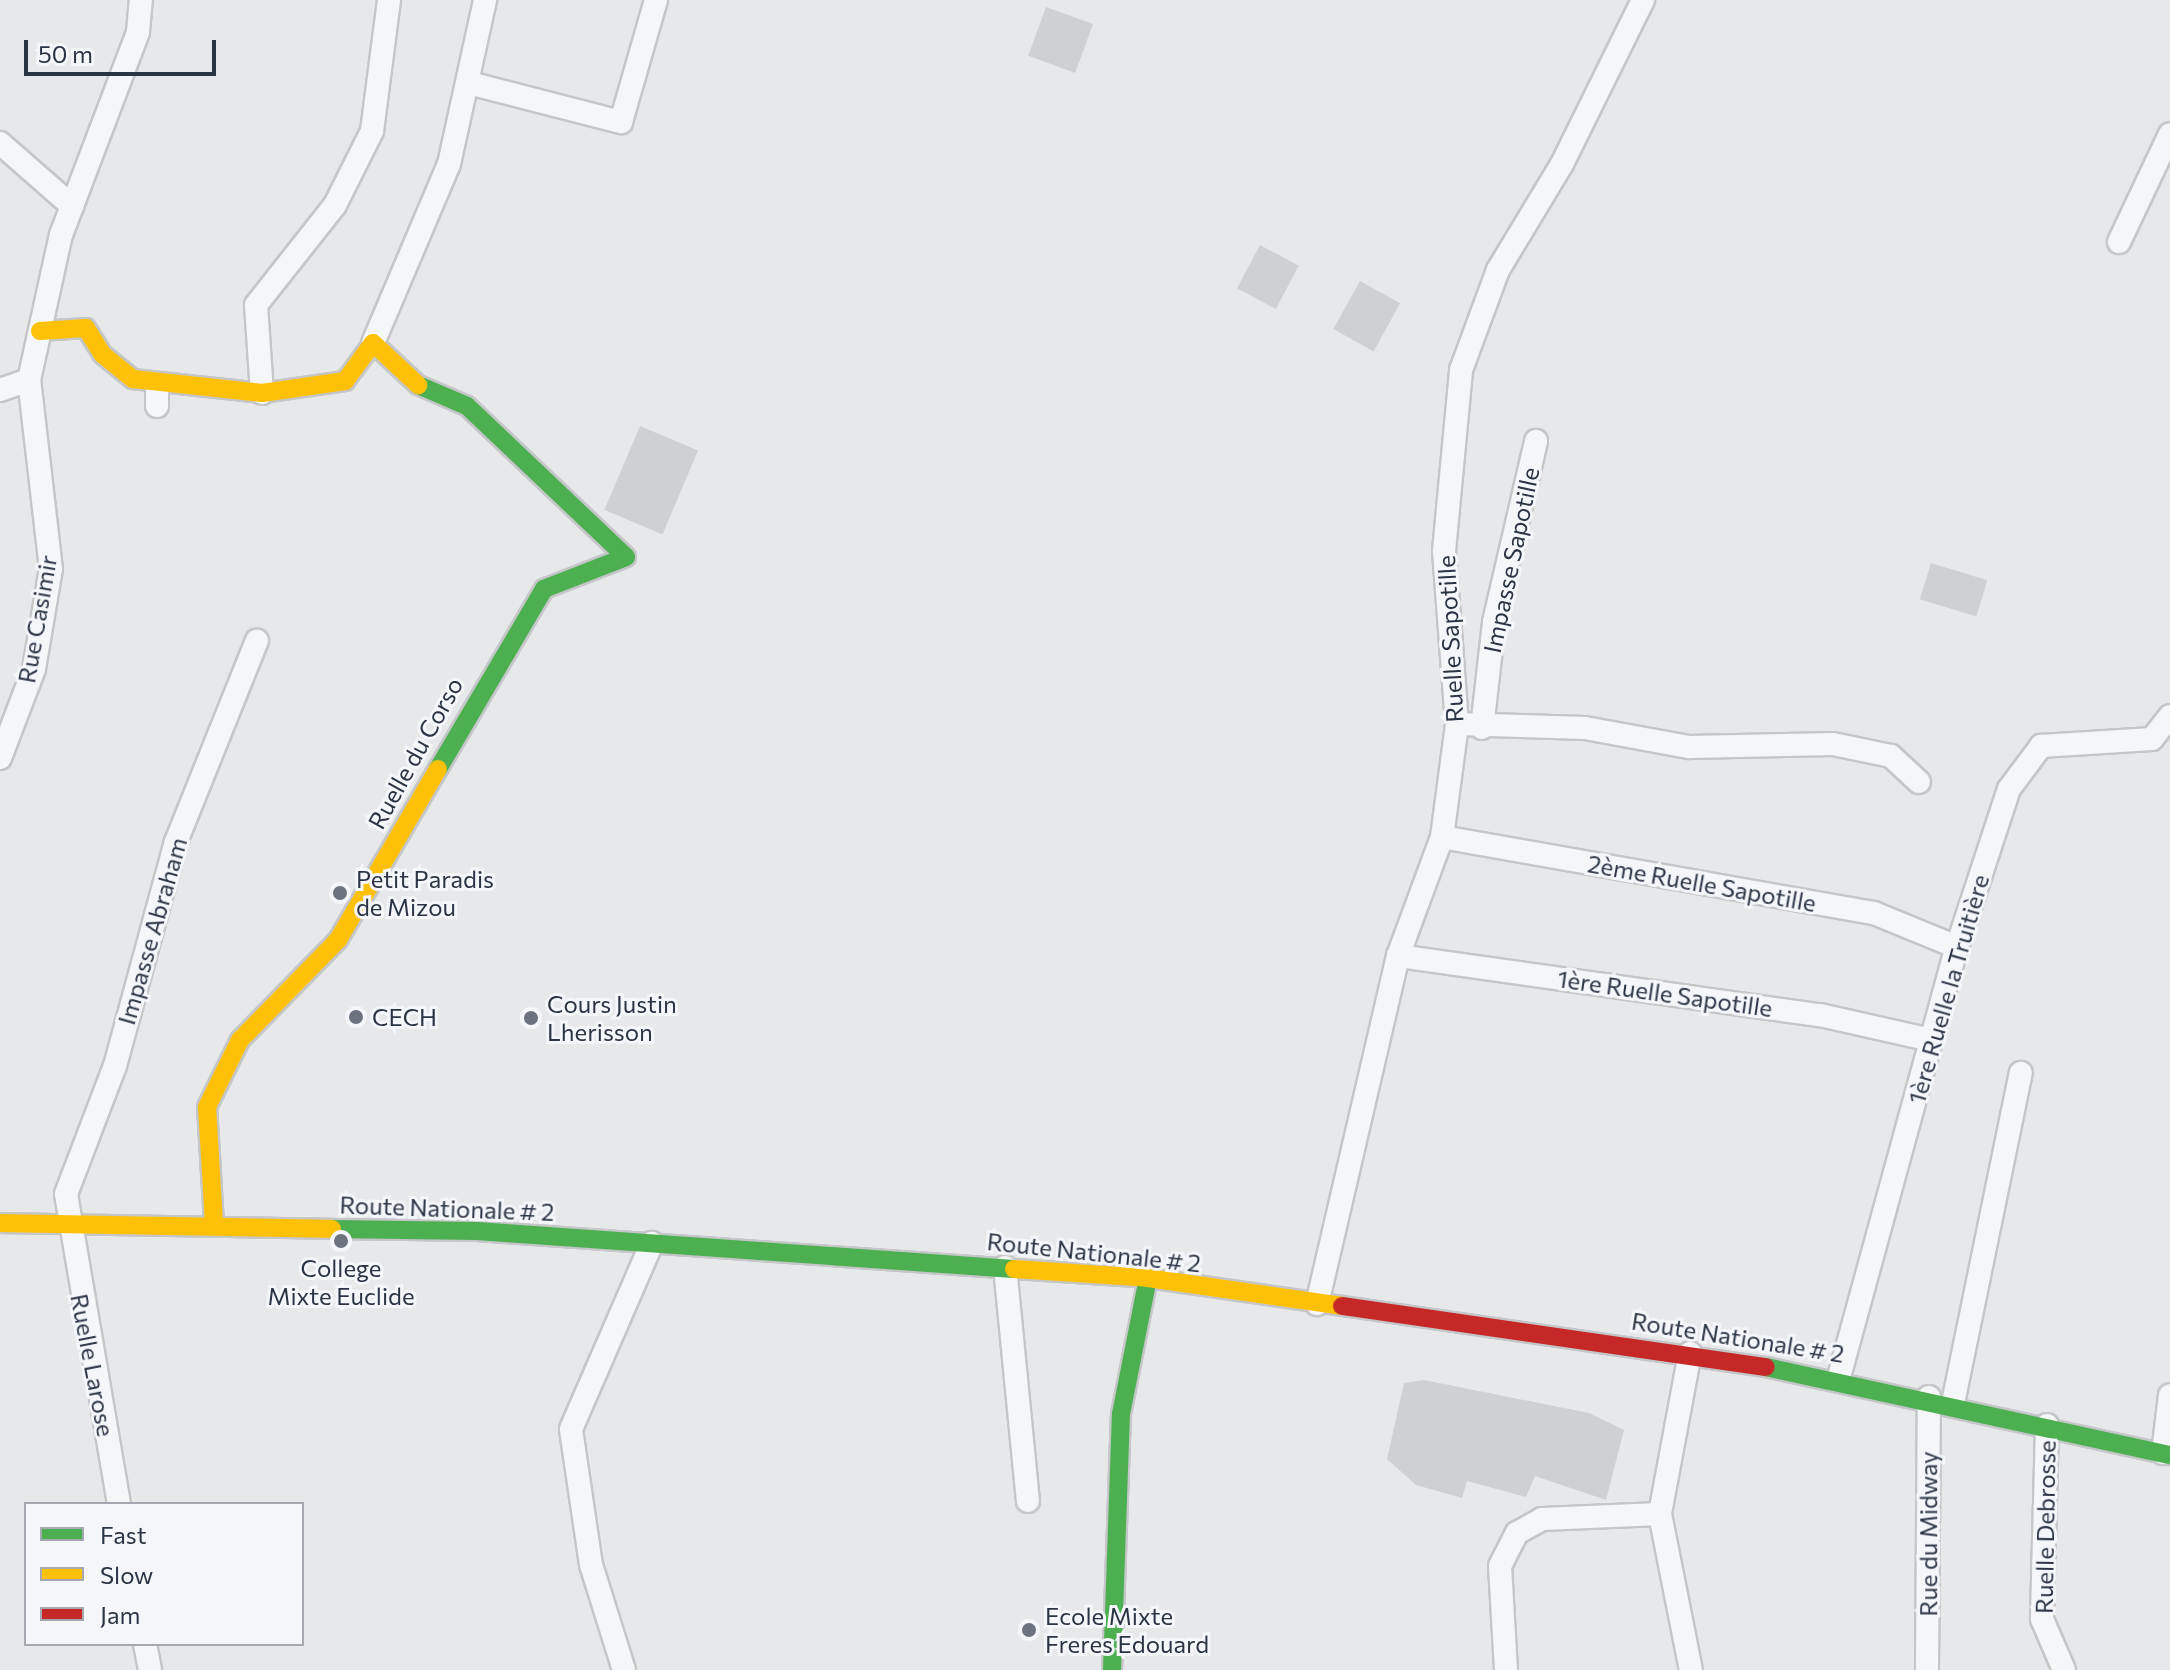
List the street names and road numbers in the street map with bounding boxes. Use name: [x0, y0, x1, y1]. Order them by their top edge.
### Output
street label: Impasse Sapotille: [1477, 464, 1545, 656]
street label: Rue Casimir: [12, 553, 62, 685]
street label: Ruelle Sapotille: [1431, 555, 1469, 723]
street label: Ruelle du Corso: [362, 672, 468, 834]
street label: Impasse Abraham: [112, 834, 192, 1028]
street label: 2ème Ruelle Sapotille: [1586, 849, 1818, 917]
street label: 1ère Ruelle la Truitière: [1901, 871, 1995, 1107]
street label: 1ère Ruelle Sapotille: [1556, 964, 1774, 1022]
street label: Route Nationale # 2: [339, 1190, 555, 1226]
street label: Route Nationale # 2: [986, 1226, 1202, 1278]
street label: Ruelle Larose: [65, 1291, 121, 1439]
street label: Route Nationale # 2: [1630, 1306, 1846, 1368]
street label: Ruelle Debrosse: [2029, 1440, 2061, 1614]
street label: Rue du Midway: [1914, 1451, 1942, 1617]

